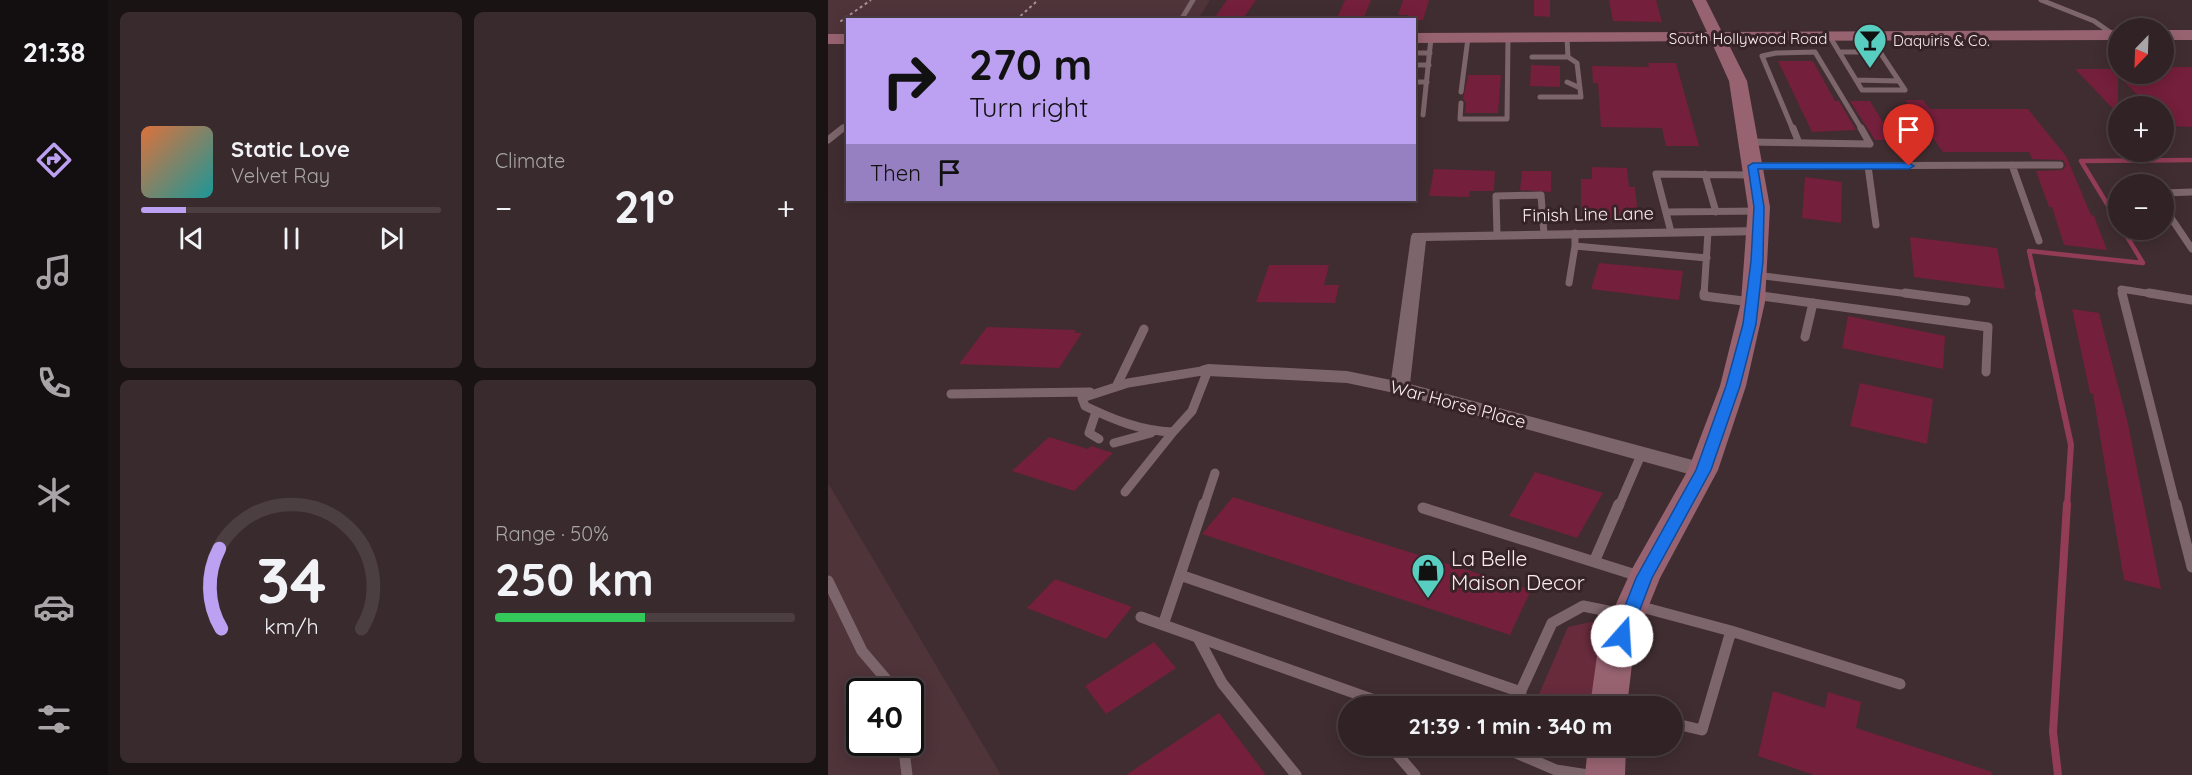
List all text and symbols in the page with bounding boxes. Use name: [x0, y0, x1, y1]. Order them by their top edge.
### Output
north arrow: [2108, 18, 2174, 84]
map controls: [2108, 18, 2174, 240]
bar icon: Daquiris & Co.: [1852, 22, 1888, 69]
street label: South Hollywood Road: [1669, 29, 1827, 48]
place label: Daquiris & Co.: [1893, 31, 1990, 50]
text: 21:38: [23, 35, 85, 69]
text: 270 m: [969, 38, 1092, 91]
icon: right: [870, 42, 948, 120]
text: Turn right: [969, 90, 1088, 124]
button: +: [2108, 96, 2174, 162]
pin: [1883, 104, 1934, 166]
icon: arrive: [1892, 113, 1925, 146]
text: Static Love: [231, 135, 350, 163]
icon: directions: [33, 139, 75, 181]
text: Climate: [495, 148, 565, 173]
icon: arrive: [933, 156, 966, 189]
text: Then: [870, 159, 921, 187]
text: Velvet Ray: [231, 163, 330, 188]
button: −: [2108, 174, 2174, 240]
text: 21°: [614, 178, 675, 234]
text: −: [495, 187, 512, 228]
text: +: [776, 187, 795, 228]
street label: Finish Line Lane: [1522, 201, 1654, 227]
icon: previous: [175, 222, 208, 255]
icon: pause: [275, 222, 308, 255]
icon: next: [375, 222, 408, 255]
icon: music: [33, 251, 75, 293]
icon: phone: [33, 362, 75, 404]
street label: War Horse Place: [1388, 375, 1528, 433]
icon: climate: [33, 474, 75, 516]
text: Range · 50%: [495, 521, 609, 546]
text: 34: [256, 541, 326, 619]
place label: La Belle Maison Decor: [1451, 545, 1585, 595]
text: 250 km: [495, 551, 654, 607]
shop icon: La Belle Maison Decor: [1410, 552, 1446, 599]
icon: car: [33, 586, 75, 628]
position arrow: [1590, 604, 1654, 668]
text: km/h: [264, 613, 318, 639]
speed limit sign: 40: [846, 678, 924, 756]
icon: filters: [33, 698, 75, 740]
text: 21:39 · 1 min · 340 m: [1409, 712, 1612, 740]

